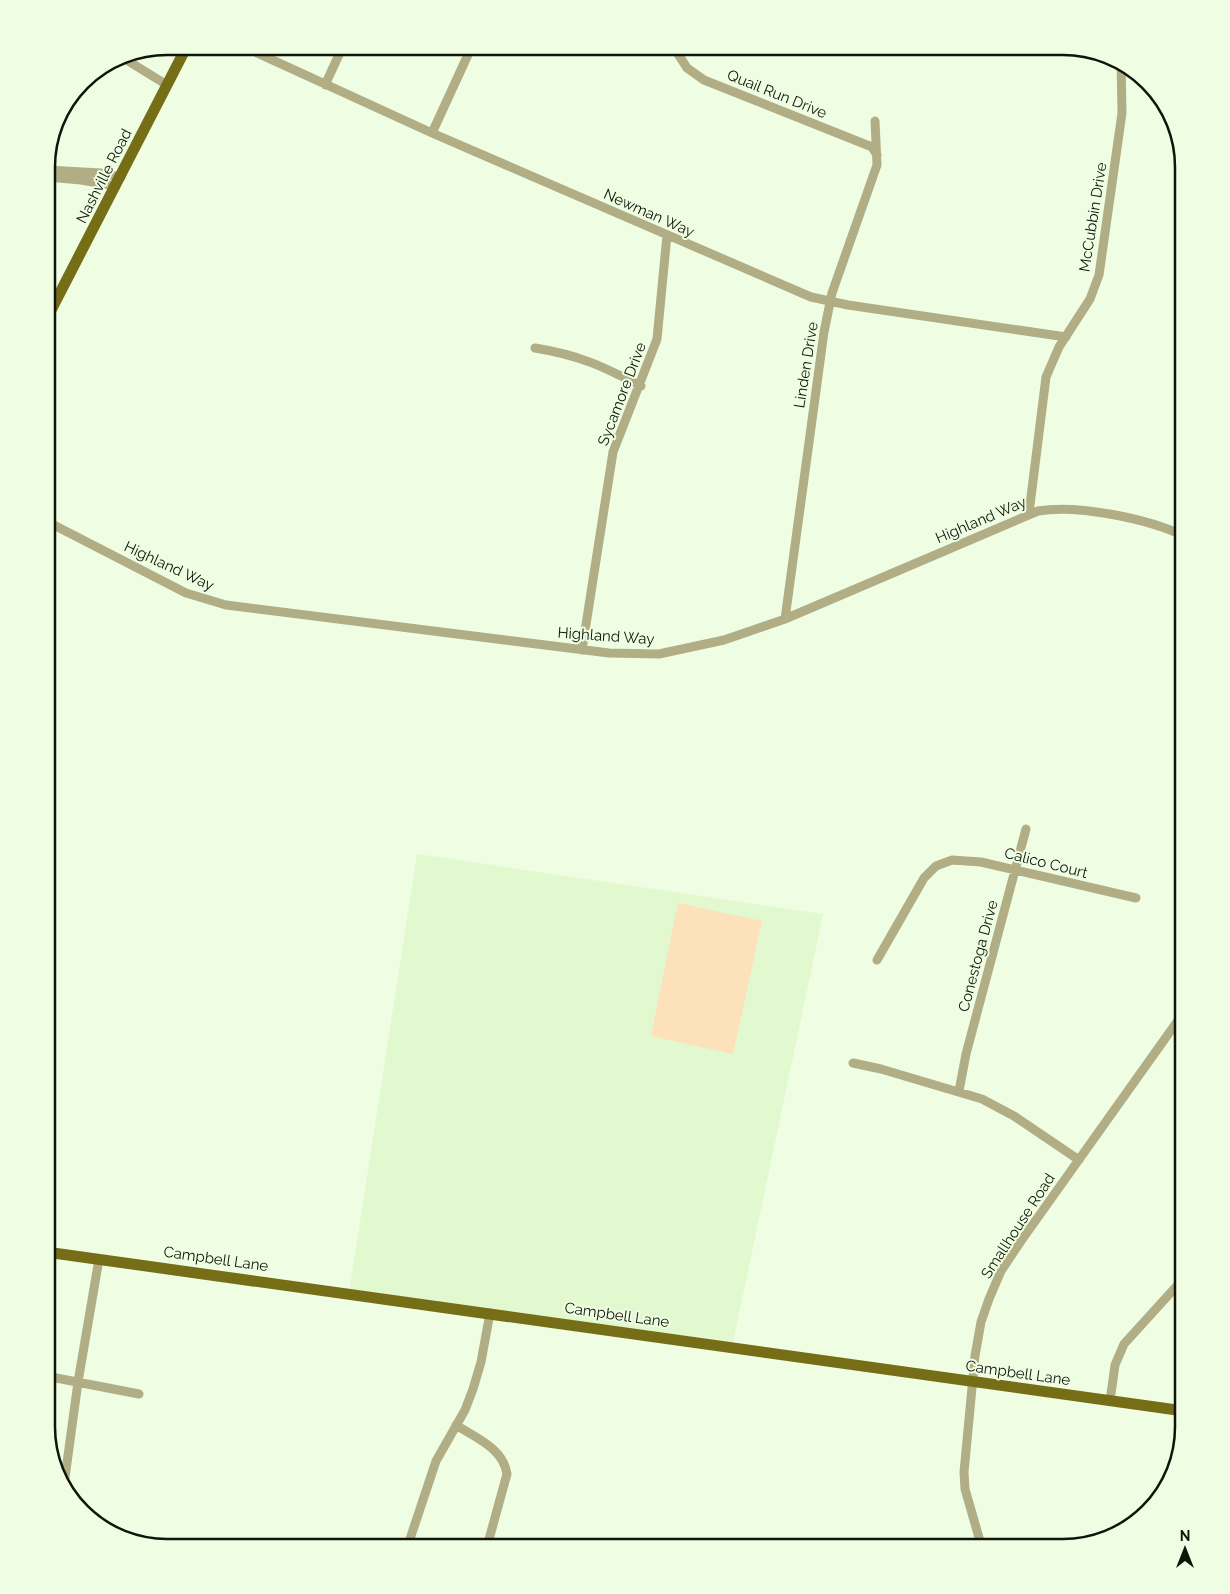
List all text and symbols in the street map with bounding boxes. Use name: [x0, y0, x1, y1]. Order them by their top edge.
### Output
street label: Quail Run Drive: [724, 66, 830, 122]
street label: Nashville Road: [72, 126, 136, 226]
street label: McCubbin Drive: [1075, 161, 1111, 273]
street label: Newman Way: [601, 185, 697, 241]
street label: Linden Drive: [790, 320, 822, 410]
street label: Sycamore Drive: [594, 340, 650, 448]
street label: Highland Way: [933, 493, 1029, 547]
street label: Highland Way: [121, 537, 217, 595]
street label: Highland Way: [557, 624, 655, 648]
street label: Calico Court: [1003, 844, 1089, 882]
street label: Conestoga Drive: [954, 898, 1002, 1014]
street label: Smallhouse Road: [977, 1170, 1059, 1282]
street label: Campbell Lane: [162, 1243, 270, 1275]
street label: Campbell Lane: [563, 1299, 671, 1331]
street label: Campbell Lane: [964, 1357, 1072, 1389]
north arrow: [1160, 1524, 1210, 1574]
text: N: [1180, 1528, 1190, 1544]

